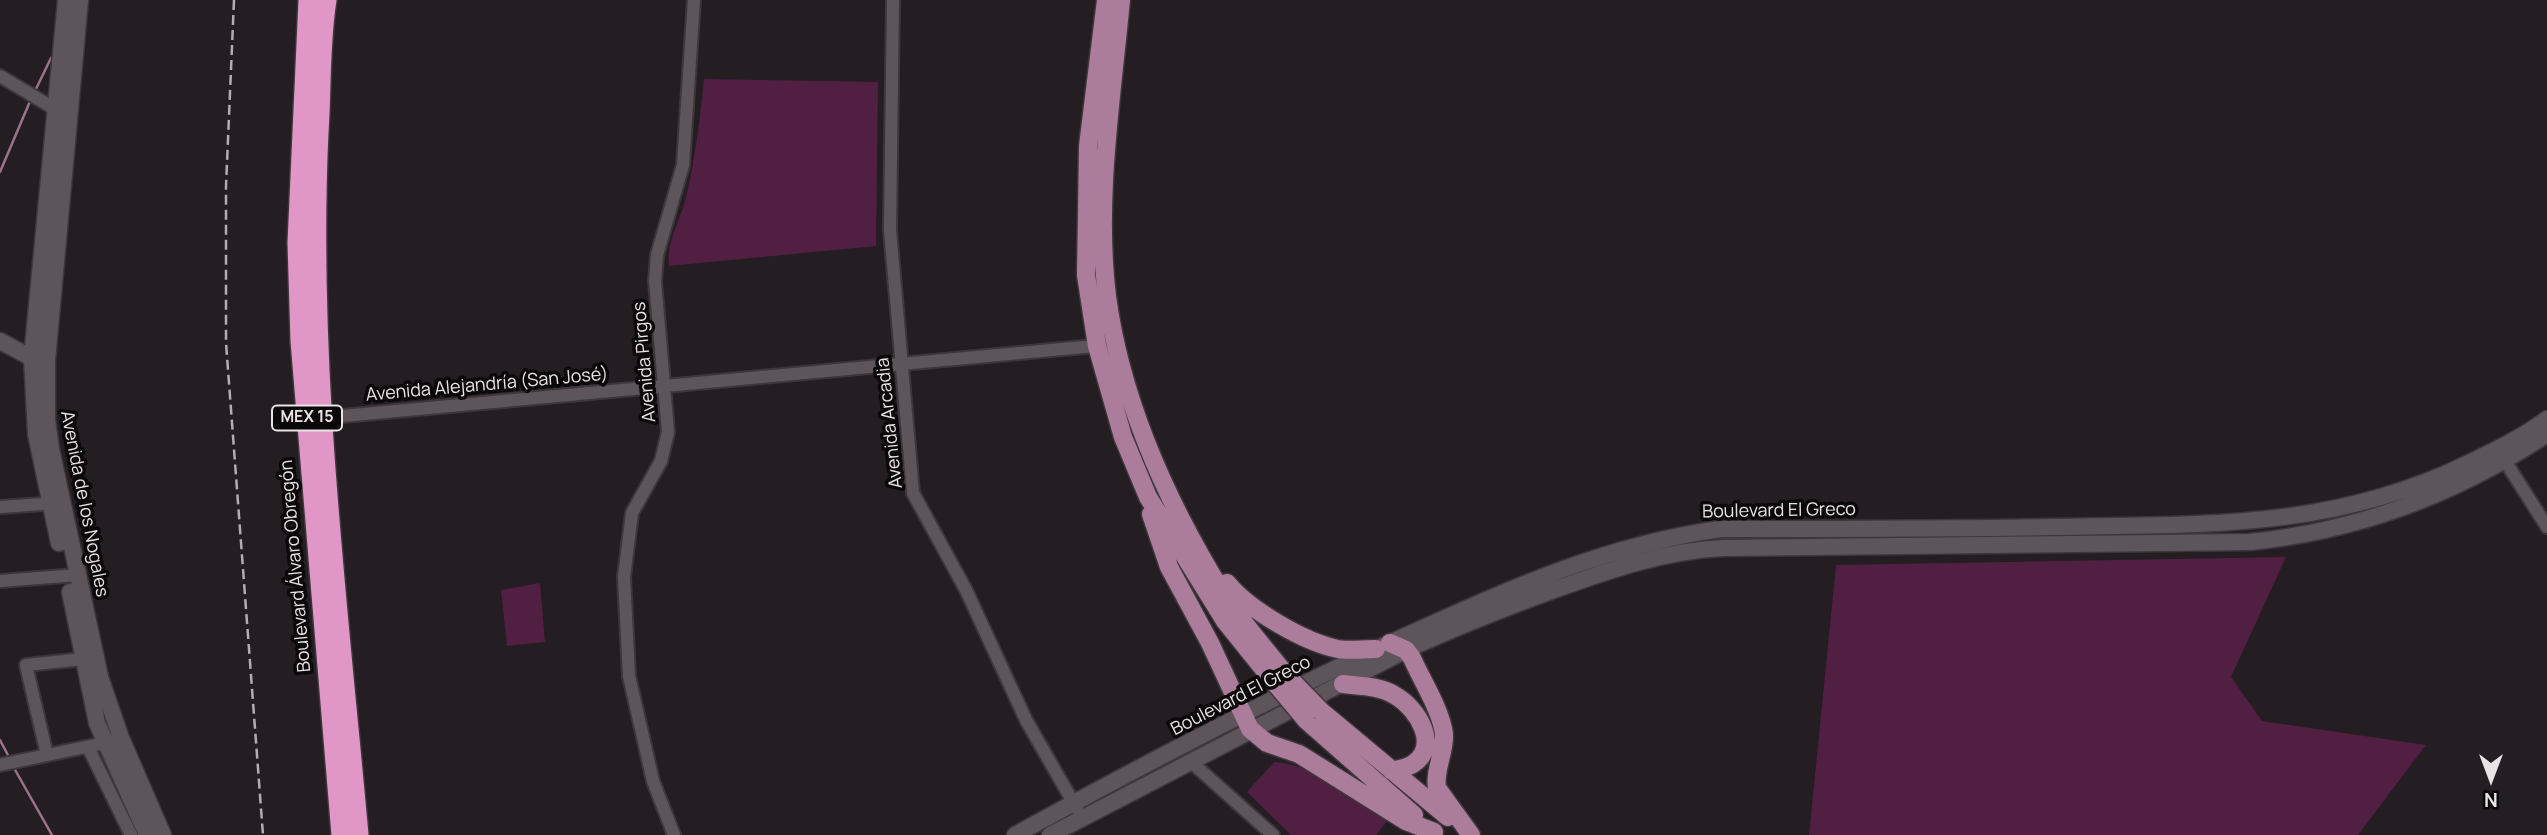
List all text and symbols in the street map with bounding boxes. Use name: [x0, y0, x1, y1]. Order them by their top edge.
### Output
street label: Avenida Pirgos: [629, 301, 661, 423]
street label: Avenida Arcadia: [872, 357, 908, 489]
street label: Avenida Alejandría (San José): [365, 364, 609, 406]
road number: MEX 15: [272, 406, 342, 430]
street label: Avenida de los Nogales: [55, 409, 113, 599]
street label: Boulevard Álvaro Obregón: [276, 459, 316, 673]
street label: Boulevard El Greco: [1702, 499, 1856, 523]
street label: Boulevard El Greco: [1168, 651, 1314, 741]
north arrow: [2456, 744, 2526, 814]
text: N: [2484, 787, 2498, 813]

